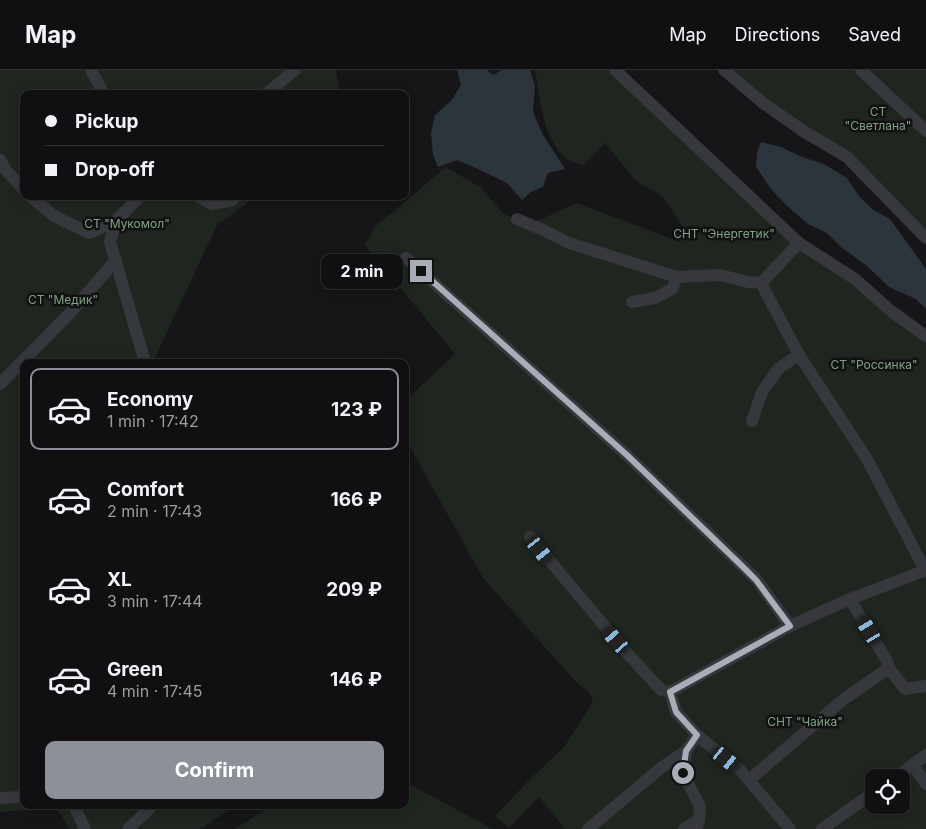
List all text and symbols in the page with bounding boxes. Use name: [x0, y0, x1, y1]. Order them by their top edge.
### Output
text: Map: [25, 20, 76, 49]
text: Map: [669, 24, 707, 45]
text: Directions: [735, 24, 820, 45]
text: Saved: [848, 24, 901, 45]
park label: СТ "Светлана": [845, 104, 911, 133]
text: Pickup: [75, 110, 138, 133]
text: Drop-off: [75, 158, 155, 181]
park label: СТ "Мукомол": [84, 216, 170, 231]
park label: СНТ "Энергетик": [673, 226, 775, 241]
callout: 2 min: [321, 254, 404, 288]
route end: [410, 260, 432, 282]
text: 2 min: [341, 261, 383, 281]
park label: СТ "Медик": [28, 292, 98, 307]
park label: СТ "Россинка": [830, 357, 918, 372]
icon: car: [47, 387, 92, 432]
text: Economy: [107, 388, 193, 411]
text: 123 ₽: [331, 398, 382, 421]
text: 1 min · 17:42: [107, 411, 199, 431]
icon: car: [47, 477, 92, 522]
text: Comfort: [107, 478, 184, 501]
text: 166 ₽: [331, 488, 382, 511]
text: 2 min · 17:43: [107, 501, 202, 521]
car: [524, 534, 555, 566]
icon: car: [47, 567, 92, 612]
text: XL: [107, 568, 132, 591]
text: 209 ₽: [326, 578, 382, 601]
text: 3 min · 17:44: [107, 591, 203, 611]
car: [854, 613, 883, 647]
car: [600, 624, 631, 656]
icon: car: [47, 657, 92, 702]
text: Green: [107, 658, 163, 681]
text: 146 ₽: [330, 668, 382, 691]
text: 4 min · 17:45: [107, 681, 202, 701]
park label: СНТ "Чайка": [767, 714, 843, 729]
button: Confirm: [45, 741, 384, 799]
car: [709, 744, 742, 774]
route start: [672, 762, 694, 784]
map controls: [865, 769, 910, 814]
button: locate: [865, 769, 910, 814]

